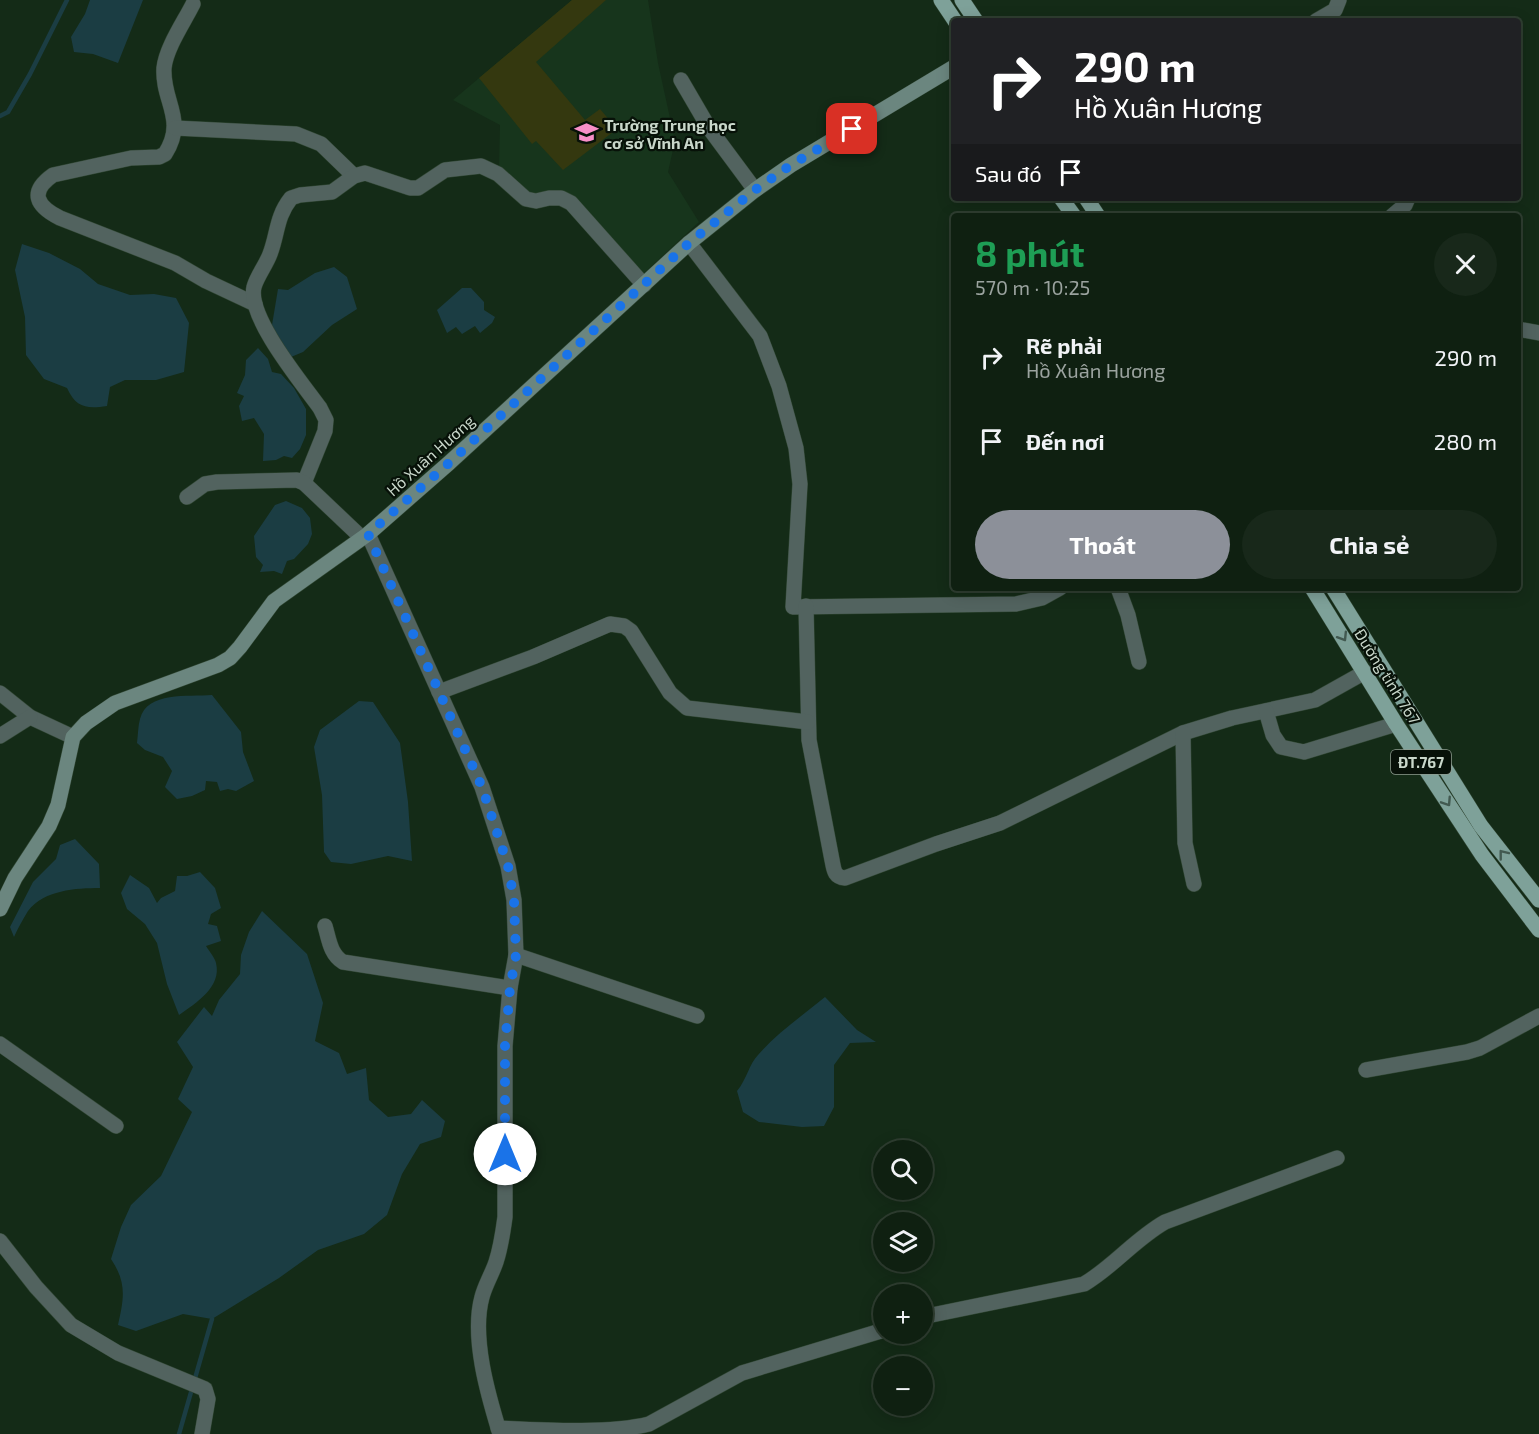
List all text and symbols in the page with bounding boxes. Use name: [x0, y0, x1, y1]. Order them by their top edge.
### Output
text: 290 m: [1074, 40, 1196, 90]
icon: right: [975, 42, 1053, 120]
text: Hồ Xuân Hương: [1074, 91, 1262, 123]
pin: [826, 103, 877, 154]
icon: arrive: [835, 112, 868, 145]
place label: Trường Trung học cơ sở Vĩnh An: [604, 115, 736, 152]
school or university icon: Trường Trung học cơ sở Vĩnh An: [573, 120, 599, 146]
icon: arrive: [1054, 156, 1087, 189]
text: Sau đó: [975, 160, 1042, 186]
text: 8 phút: [975, 231, 1085, 274]
button: close: [1434, 233, 1497, 296]
text: 570 m · 10:25: [975, 275, 1090, 299]
text: Rẽ phải: [1026, 332, 1102, 358]
icon: right: [975, 341, 1008, 374]
text: 290 m: [1435, 344, 1497, 370]
text: Hồ Xuân Hương: [1026, 358, 1165, 382]
street label: Hồ Xuân Hương: [382, 411, 478, 499]
icon: arrive: [975, 425, 1008, 458]
text: Đến nơi: [1026, 428, 1104, 454]
text: 280 m: [1434, 428, 1497, 454]
button: Thoát: [975, 510, 1230, 579]
button: Chia sẻ: [1242, 510, 1497, 579]
street label: Đường tỉnh 767: [1351, 625, 1425, 727]
one-way arrow: [1336, 631, 1347, 642]
road number: ĐT.767: [1391, 750, 1451, 774]
one-way arrow: [1440, 796, 1452, 806]
one-way arrow: [1499, 850, 1510, 861]
position arrow: [473, 1122, 537, 1186]
map controls: [873, 1140, 933, 1416]
button: search: [873, 1140, 933, 1200]
button: layers: [873, 1212, 933, 1272]
button: +: [873, 1284, 933, 1344]
button: −: [873, 1356, 933, 1416]

